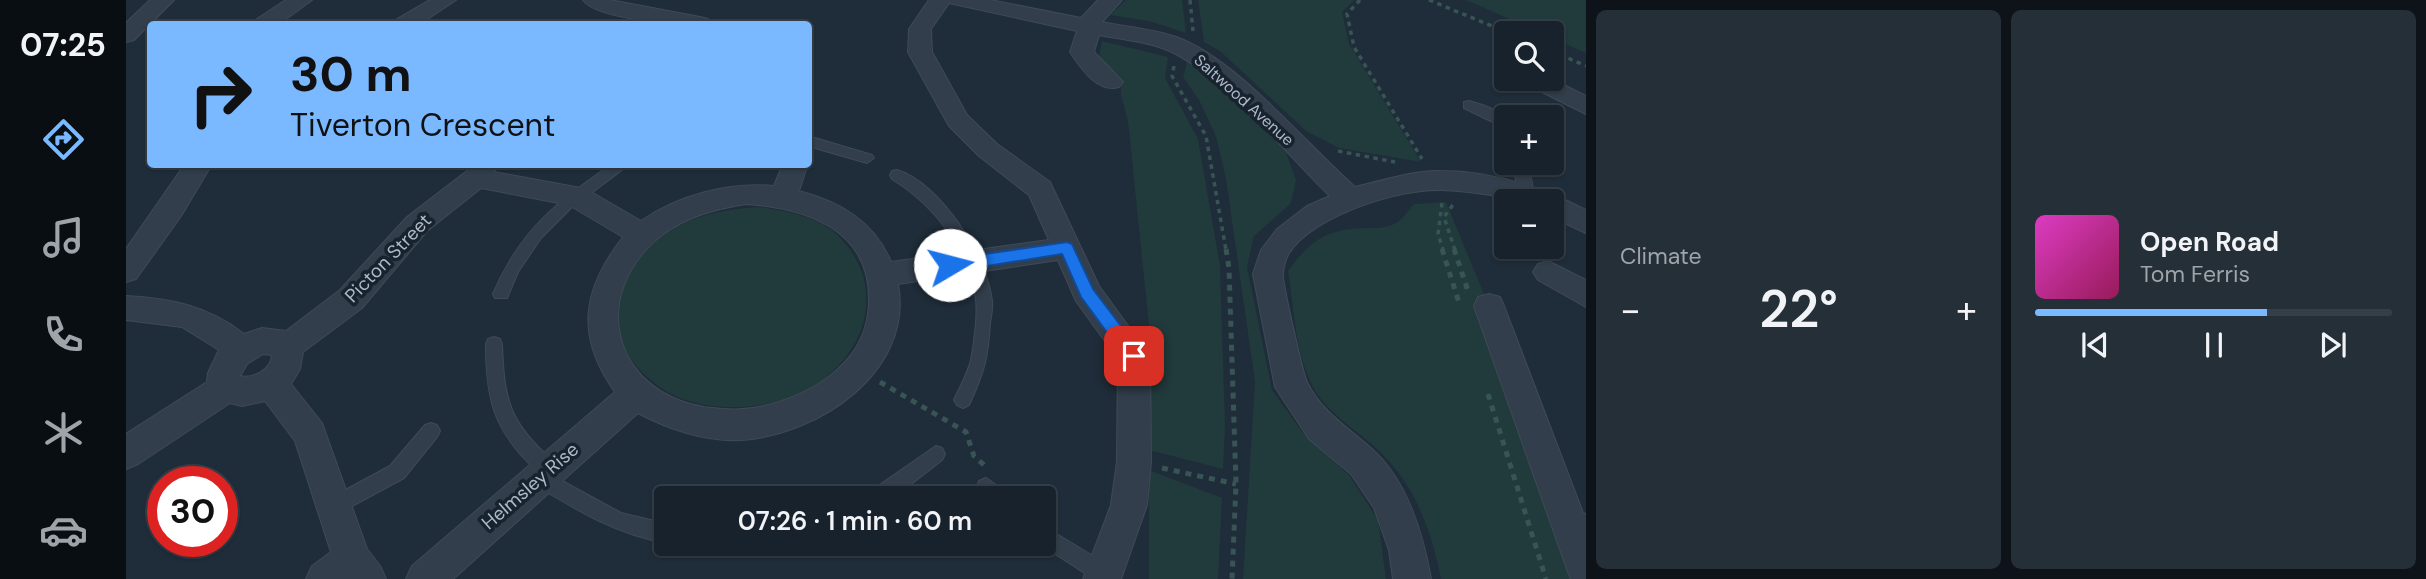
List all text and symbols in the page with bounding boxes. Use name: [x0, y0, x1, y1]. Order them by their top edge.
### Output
map controls: [1494, 21, 1564, 259]
button: search: [1494, 21, 1564, 91]
text: 07:25: [20, 24, 106, 66]
text: 30 m: [290, 42, 412, 106]
icon: right: [175, 49, 266, 140]
street label: Saltwood Avenue: [1190, 50, 1298, 150]
text: Tiverton Crescent: [290, 104, 555, 146]
button: +: [1494, 105, 1564, 175]
icon: directions: [39, 115, 88, 164]
button: −: [1494, 189, 1564, 259]
street label: Picton Street: [339, 208, 437, 308]
icon: music: [39, 213, 88, 262]
text: Open Road: [2140, 225, 2279, 259]
position arrow: [913, 228, 987, 302]
text: Climate: [1620, 241, 1702, 271]
text: Tom Ferris: [2140, 259, 2250, 289]
text: 22°: [1759, 275, 1838, 343]
text: −: [1620, 285, 1641, 335]
text: +: [1956, 285, 1977, 335]
icon: phone: [39, 310, 88, 359]
pin: [1104, 326, 1164, 386]
icon: previous: [2076, 326, 2114, 364]
icon: pause: [2195, 326, 2233, 364]
icon: next: [2314, 326, 2352, 364]
icon: arrive: [1115, 337, 1153, 375]
icon: climate: [39, 408, 88, 457]
street label: Helmsley Rise: [476, 437, 584, 535]
speed limit sign: 30: [147, 466, 238, 557]
text: 07:26 · 1 min · 60 m: [738, 504, 972, 538]
icon: car: [39, 506, 88, 555]

